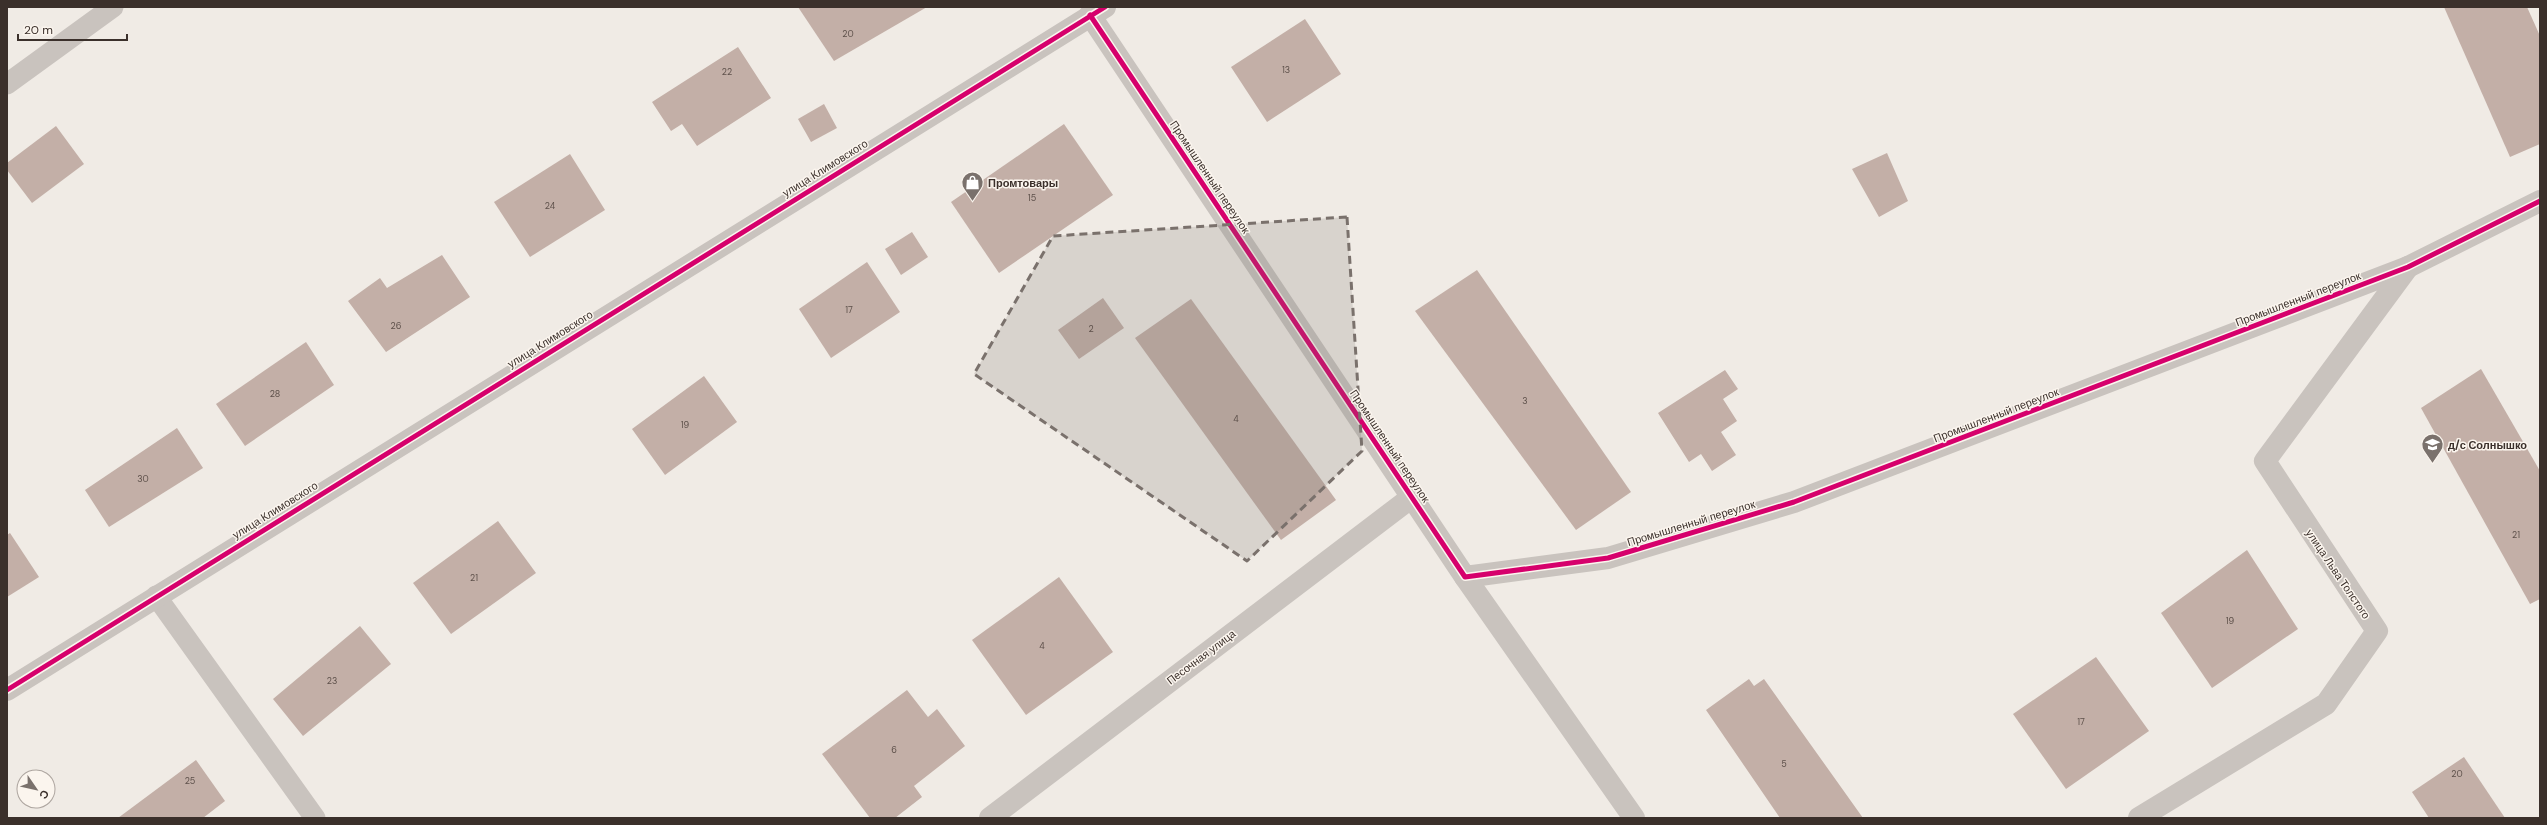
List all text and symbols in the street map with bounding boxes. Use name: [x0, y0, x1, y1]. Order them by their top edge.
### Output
scale bar: [18, 16, 127, 42]
text: 20 m: [24, 22, 53, 38]
house number: 20: [842, 28, 854, 40]
house number: 13: [1282, 64, 1290, 76]
house number: 22: [722, 66, 732, 78]
street label: Промышленный переулок: [1167, 118, 1253, 236]
street label: улица Климовского: [780, 136, 870, 200]
shop icon: Промтовары: [960, 170, 986, 203]
place label: Промтовары: [988, 176, 1058, 190]
house number: 15: [1028, 192, 1036, 204]
house number: 24: [545, 200, 556, 212]
street label: Промышленный переулок: [2233, 269, 2363, 329]
house number: 17: [845, 304, 853, 316]
street label: улица Климовского: [505, 307, 595, 371]
house number: 26: [391, 320, 402, 332]
house number: 2: [1088, 323, 1094, 335]
street label: Промышленный переулок: [1931, 385, 2061, 445]
street label: Промышленный переулок: [1347, 387, 1433, 505]
house number: 28: [270, 388, 280, 400]
house number: 3: [1522, 395, 1528, 407]
house number: 4: [1233, 413, 1239, 425]
house number: 19: [681, 419, 690, 431]
school or university icon: д/с Солнышко: [2419, 432, 2445, 465]
place label: д/с Солнышко: [2448, 438, 2527, 452]
house number: 30: [137, 473, 149, 485]
street label: улица Климовского: [230, 478, 320, 542]
street label: Промышленный переулок: [1625, 497, 1757, 549]
street label: улица Льва Толстого: [2303, 526, 2373, 622]
house number: 21: [2512, 529, 2520, 541]
house number: 21: [470, 572, 478, 584]
house number: 19: [2226, 615, 2235, 627]
street label: Песочная улица: [1164, 626, 1239, 687]
house number: 4: [1039, 640, 1045, 652]
house number: 23: [327, 675, 337, 687]
house number: 17: [2077, 716, 2085, 728]
house number: 6: [891, 744, 897, 756]
house number: 5: [1781, 758, 1787, 770]
house number: 20: [2451, 768, 2463, 780]
north arrow: [16, 769, 56, 809]
house number: 25: [185, 775, 195, 787]
text: С: [36, 787, 52, 802]

